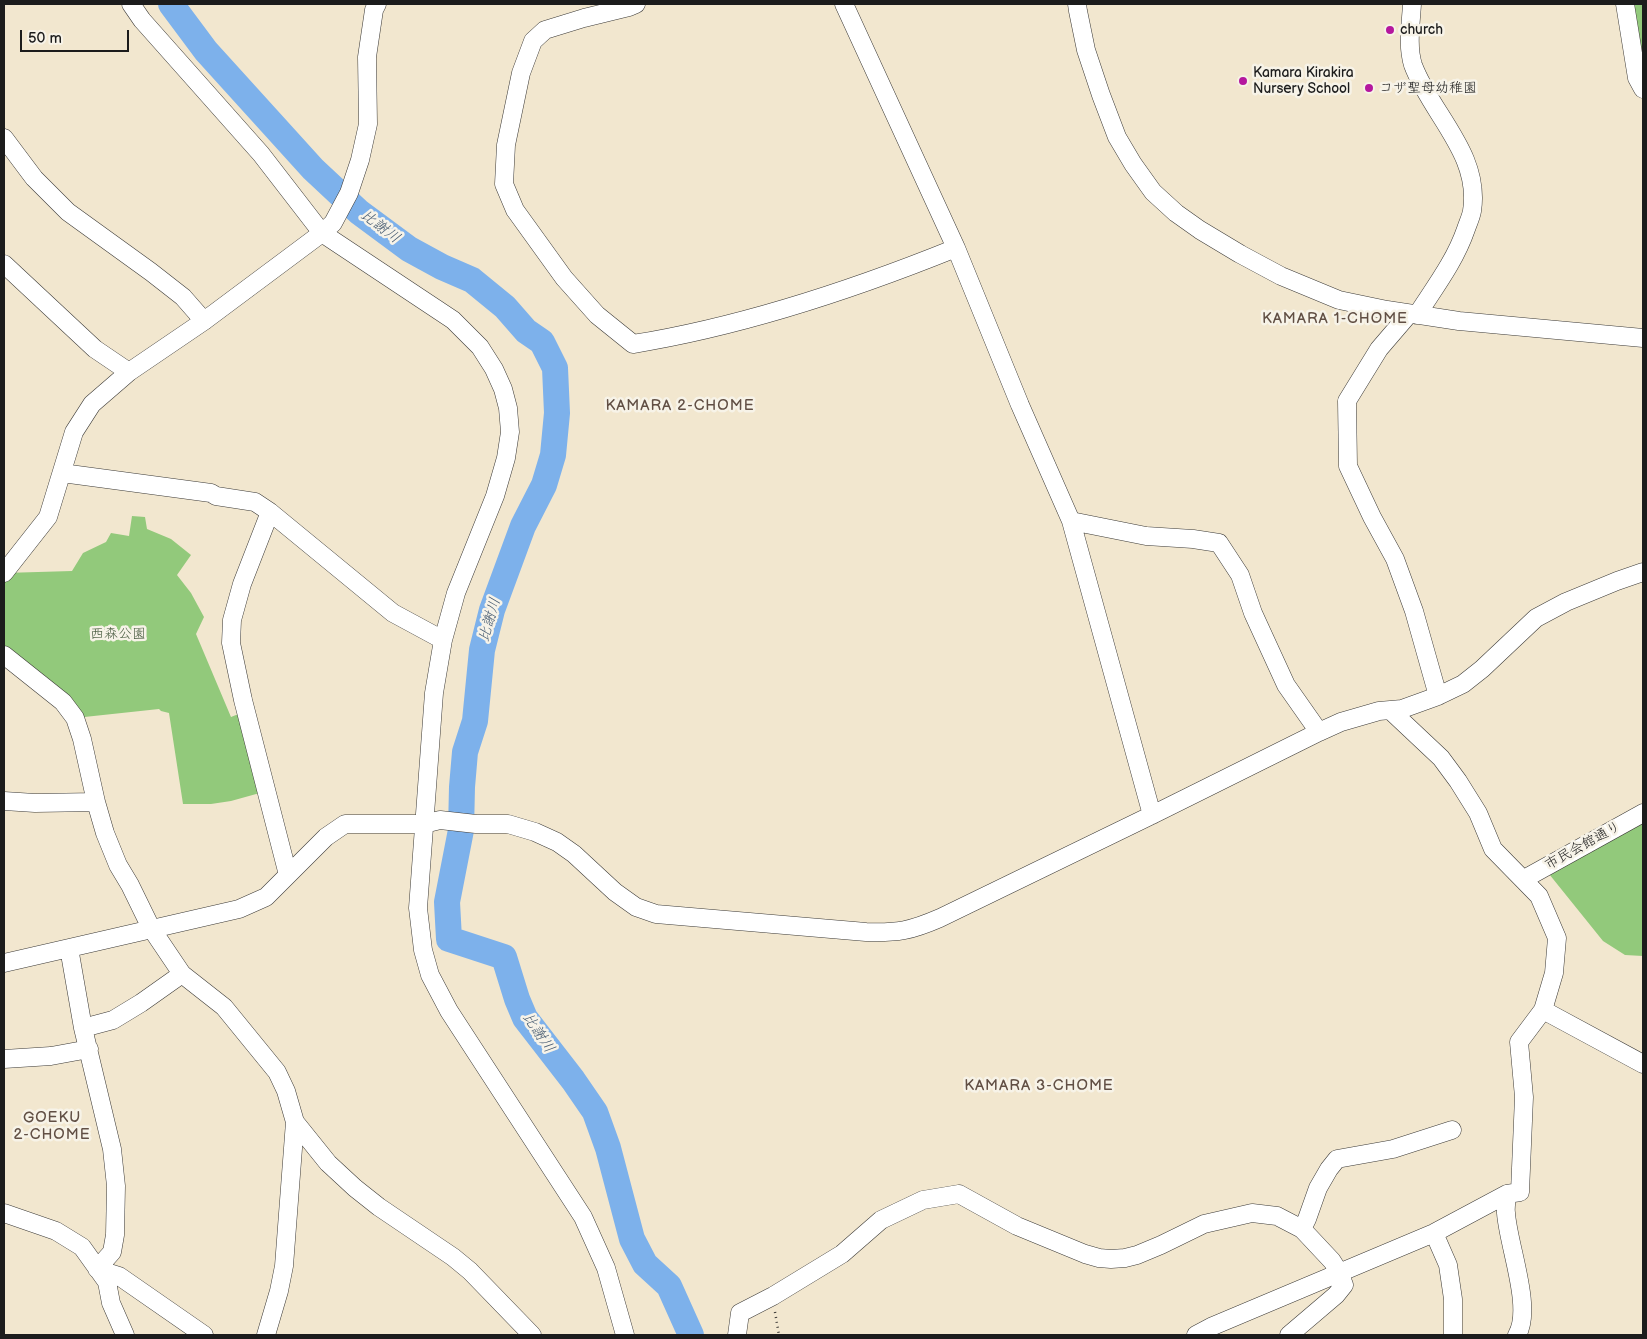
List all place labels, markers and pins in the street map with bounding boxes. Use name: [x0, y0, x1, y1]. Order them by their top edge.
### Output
place label: church: [1400, 22, 1443, 38]
marker: church: [1384, 24, 1396, 36]
place label: Kamara Kirakira Nursery School: [1253, 65, 1354, 98]
marker: Kamara Kirakira Nursery School: [1237, 75, 1249, 87]
place label: コザ聖母幼稚園: [1379, 80, 1477, 96]
marker: コザ聖母幼稚園: [1363, 82, 1375, 94]

